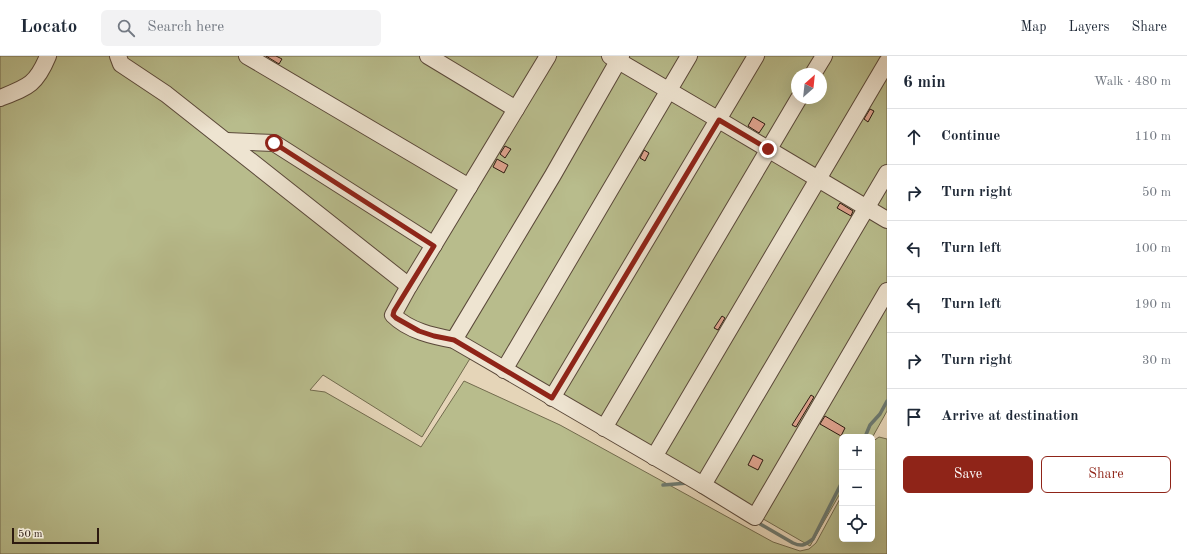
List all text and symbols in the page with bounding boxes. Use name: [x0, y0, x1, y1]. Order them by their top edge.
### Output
search box: [101, 10, 381, 46]
icon: search: [115, 17, 137, 39]
text: Locato: [20, 18, 77, 37]
text: Search here: [147, 20, 224, 35]
text: Map: [1021, 20, 1047, 34]
text: Layers: [1069, 20, 1110, 34]
text: Share: [1132, 20, 1167, 34]
north arrow: [791, 68, 827, 104]
text: 6 min: [903, 74, 946, 91]
text: Walk · 480 m: [1094, 75, 1171, 88]
icon: ahead: [903, 126, 925, 148]
text: Continue: [941, 129, 1000, 144]
text: 110 m: [1134, 130, 1171, 143]
route start: [265, 134, 283, 152]
route end: [759, 140, 777, 158]
icon: right: [903, 182, 925, 204]
text: Turn right: [941, 185, 1012, 200]
text: 50 m: [1142, 186, 1171, 199]
icon: left: [903, 238, 925, 260]
text: Turn left: [941, 241, 1001, 256]
text: 100 m: [1134, 242, 1171, 255]
icon: left: [903, 294, 925, 316]
text: Turn left: [941, 297, 1001, 312]
text: 190 m: [1134, 298, 1171, 311]
icon: right: [903, 350, 925, 372]
text: Turn right: [941, 353, 1012, 368]
text: 30 m: [1142, 354, 1171, 367]
icon: arrive: [903, 406, 925, 428]
text: Arrive at destination: [941, 409, 1079, 424]
map controls: [839, 434, 875, 542]
button: +: [839, 434, 875, 470]
button: Save: [903, 456, 1033, 493]
button: Share: [1041, 456, 1171, 493]
button: −: [839, 470, 875, 506]
button: locate: [839, 506, 875, 542]
scale bar: [12, 526, 99, 545]
text: 50 m: [18, 529, 43, 540]

